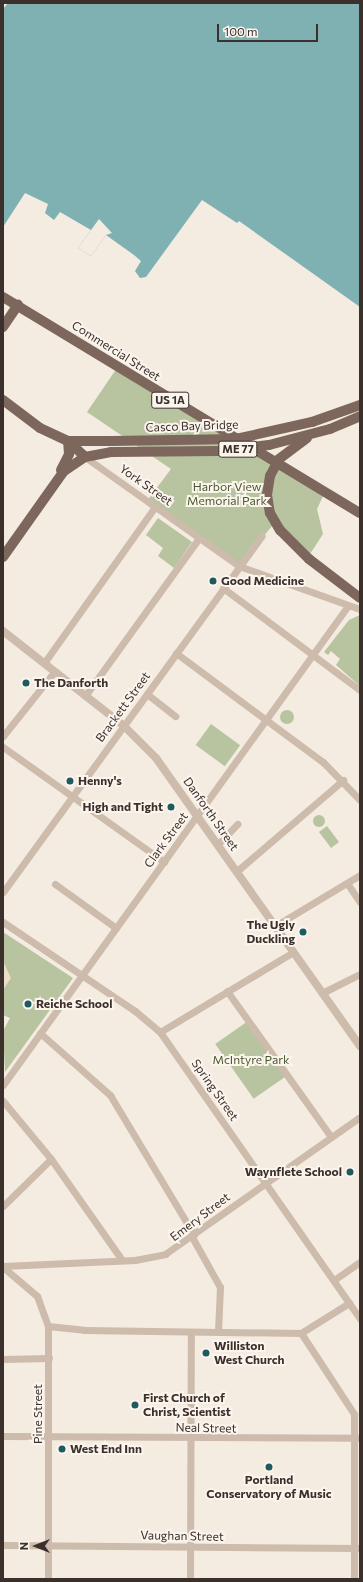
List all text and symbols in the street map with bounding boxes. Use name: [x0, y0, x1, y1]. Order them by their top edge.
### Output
scale bar: [219, 16, 320, 42]
text: 100 m: [224, 24, 258, 38]
street label: Commercial Street: [69, 318, 163, 384]
road number: US 1A: [151, 391, 189, 409]
street label: Casco Bay Bridge: [145, 417, 239, 435]
road number: ME 77: [218, 440, 258, 458]
street label: York Street: [117, 461, 175, 509]
park label: Harbor View Memorial Park: [187, 480, 267, 508]
place label: Good Medicine: [221, 574, 304, 588]
marker: Good Medicine: [208, 576, 218, 586]
street label: Brackett Street: [93, 669, 153, 745]
place label: The Danforth: [34, 676, 108, 690]
marker: The Danforth: [21, 678, 31, 688]
place label: Henny's: [78, 774, 122, 788]
street label: Danforth Street: [180, 774, 242, 854]
marker: Henny's: [65, 776, 75, 786]
place label: High and Tight: [83, 800, 163, 814]
marker: High and Tight: [166, 802, 176, 812]
street label: Clark Street: [141, 809, 191, 871]
place label: The Ugly Duckling: [247, 918, 295, 946]
marker: The Ugly Duckling: [298, 927, 308, 937]
place label: Reiche School: [36, 997, 112, 1011]
marker: Reiche School: [23, 999, 33, 1009]
park label: McIntyre Park: [212, 1053, 290, 1067]
street label: Spring Street: [189, 1057, 241, 1123]
place label: Waynflete School: [245, 1165, 342, 1179]
marker: Waynflete School: [345, 1167, 355, 1177]
street label: Emery Street: [167, 1190, 233, 1244]
place label: Williston West Church: [214, 1339, 284, 1367]
marker: Williston West Church: [201, 1348, 211, 1358]
street label: Pine Street: [31, 1384, 45, 1444]
place label: First Church of Christ, Scientist: [143, 1391, 231, 1419]
marker: First Church of Christ, Scientist: [130, 1400, 140, 1410]
street label: Neal Street: [175, 1420, 237, 1436]
place label: West End Inn: [70, 1442, 142, 1456]
marker: West End Inn: [57, 1444, 67, 1454]
marker: Portland Conservatory of Music: [264, 1462, 274, 1472]
place label: Portland Conservatory of Music: [206, 1473, 332, 1501]
north arrow: [16, 1526, 56, 1566]
street label: Vaughan Street: [140, 1528, 224, 1544]
text: N: [17, 1542, 30, 1550]

